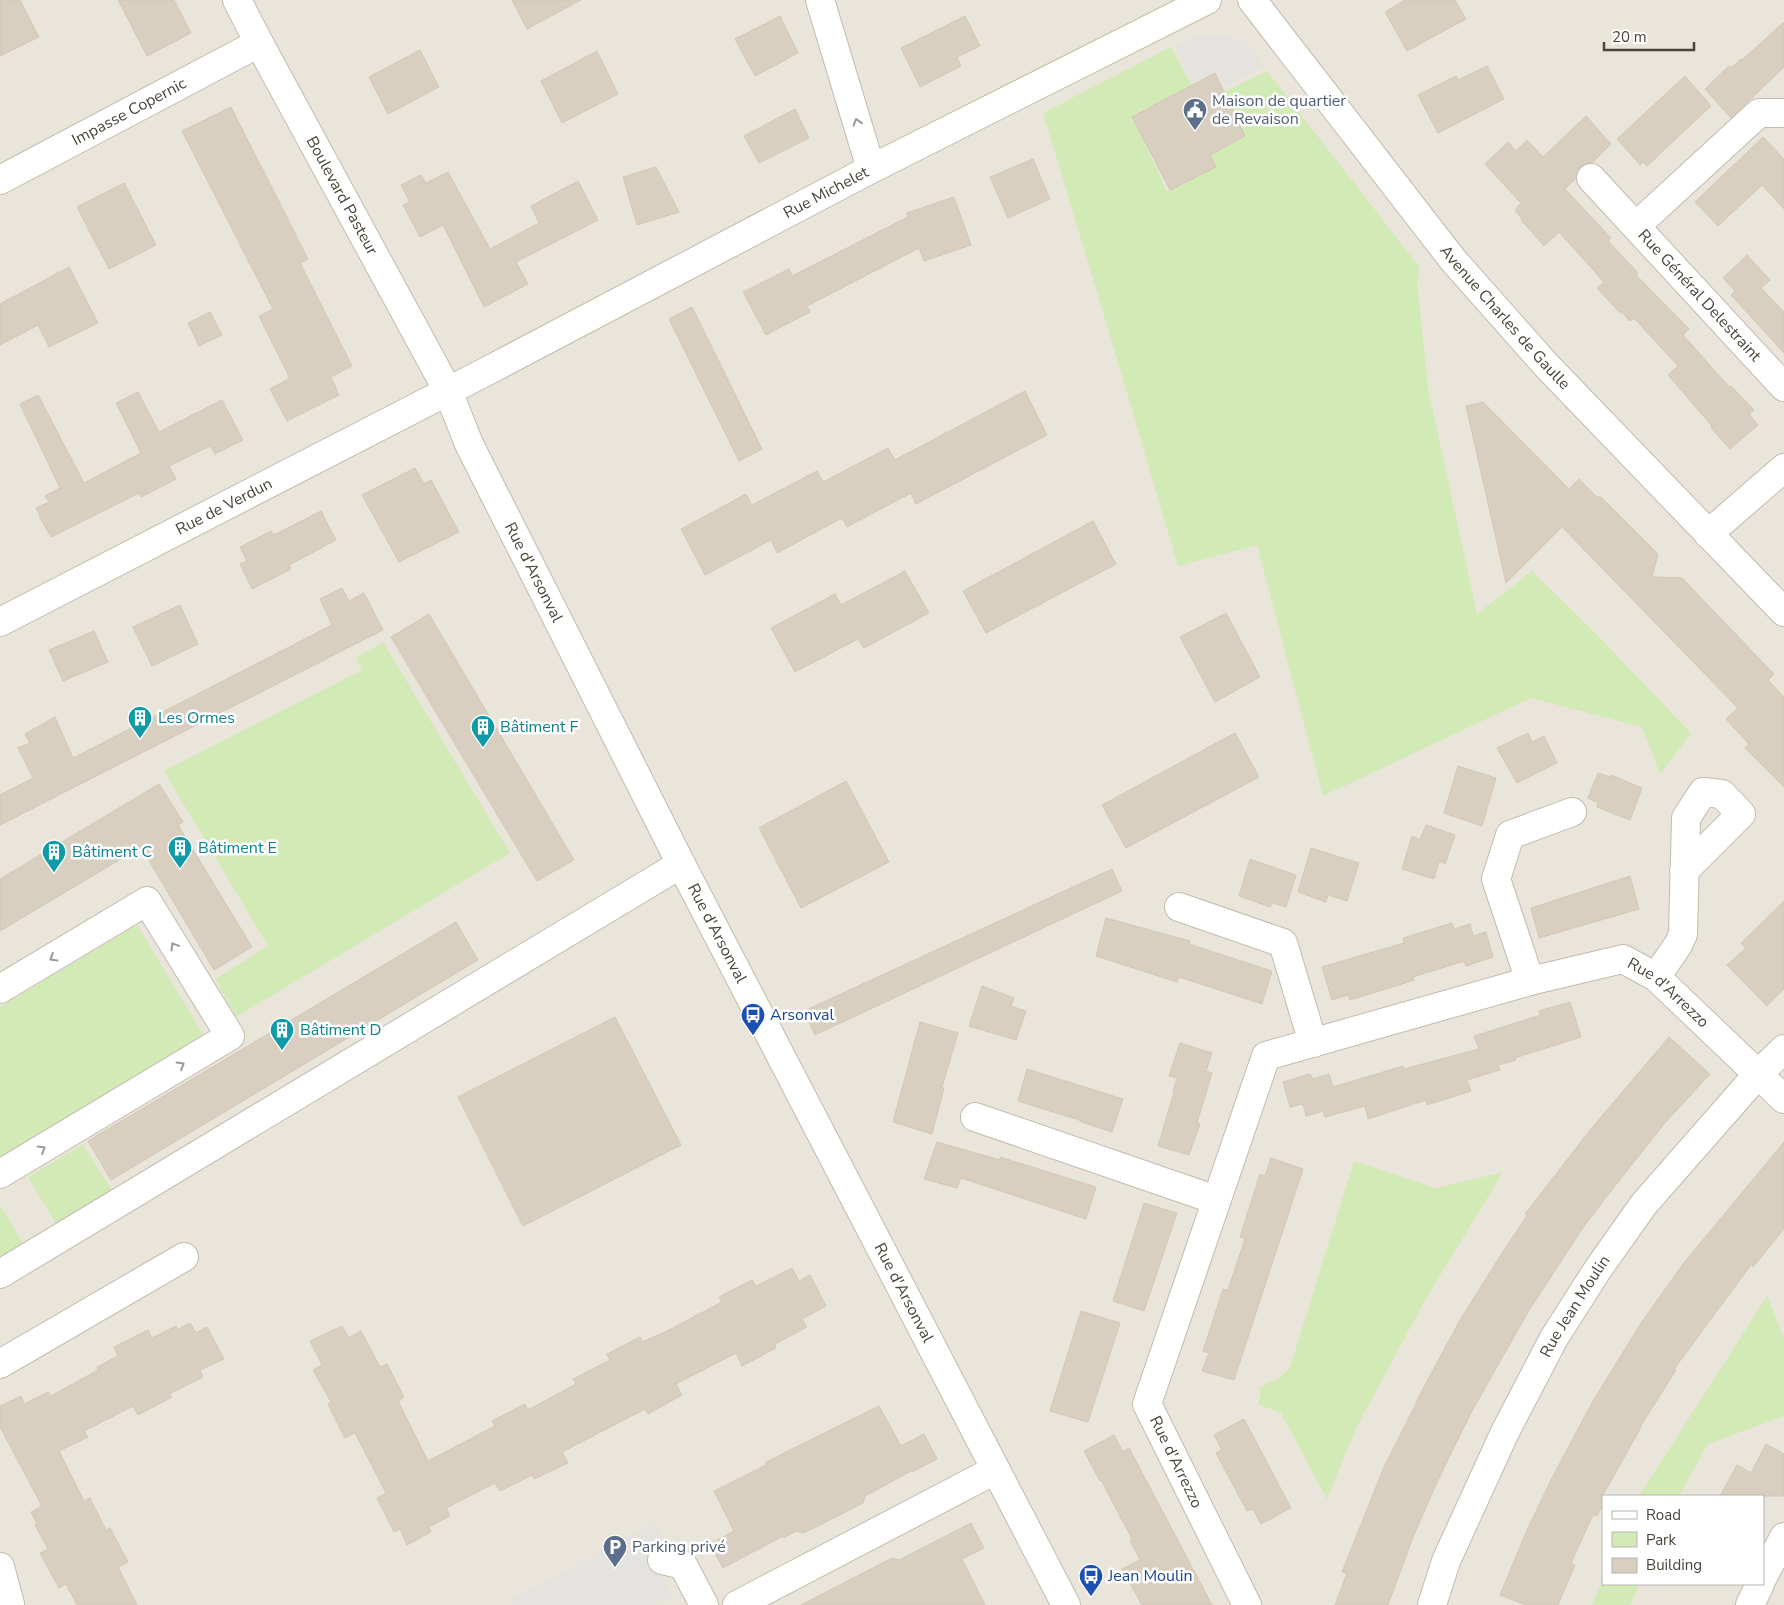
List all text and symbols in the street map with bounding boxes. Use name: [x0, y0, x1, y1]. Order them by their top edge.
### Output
scale bar: [1604, 20, 1694, 52]
text: 20 m: [1612, 27, 1647, 47]
street label: Impasse Copernic: [68, 72, 191, 151]
place label: Maison de quartier de Revaison: [1212, 90, 1346, 130]
public building icon: Maison de quartier de Revaison: [1182, 97, 1208, 131]
one-way arrow: [853, 119, 863, 127]
street label: Boulevard Pasteur: [301, 132, 383, 259]
street label: Rue Michelet: [780, 161, 873, 224]
street label: Rue Général Delestraint: [1633, 225, 1766, 367]
street label: Avenue Charles de Gaulle: [1435, 241, 1575, 395]
street label: Rue de Verdun: [172, 473, 276, 541]
street label: Rue d'Arsonval: [499, 518, 568, 626]
building icon: Les Ormes: [127, 705, 153, 739]
place label: Les Ormes: [158, 707, 235, 729]
building icon: Bâtiment F: [470, 714, 496, 748]
place label: Bâtiment F: [500, 716, 579, 738]
building icon: Bâtiment E: [167, 835, 193, 869]
place label: Bâtiment E: [198, 837, 277, 859]
building icon: Bâtiment C: [41, 839, 67, 873]
place label: Bâtiment C: [72, 841, 153, 863]
street label: Rue d'Arsonval: [682, 880, 752, 987]
one-way arrow: [171, 942, 181, 951]
one-way arrow: [49, 951, 58, 961]
street label: Rue d'Arrezzo: [1623, 952, 1714, 1033]
bus stop icon: Arsonval: [740, 1002, 766, 1036]
place label: Arsonval: [770, 1004, 834, 1026]
building icon: Bâtiment D: [269, 1017, 295, 1051]
place label: Bâtiment D: [300, 1019, 382, 1041]
one-way arrow: [176, 1062, 185, 1072]
one-way arrow: [36, 1145, 45, 1155]
street label: Rue d'Arsonval: [869, 1239, 939, 1347]
street label: Rue Jean Moulin: [1535, 1251, 1615, 1361]
street label: Rue d'Arrezzo: [1144, 1412, 1208, 1512]
legend: [1602, 1495, 1764, 1585]
text: Road: [1646, 1505, 1681, 1525]
text: Park: [1646, 1530, 1676, 1550]
parking icon: Parking privé: [602, 1534, 628, 1568]
place label: Parking privé: [632, 1536, 726, 1558]
text: Building: [1646, 1555, 1702, 1575]
bus stop icon: Jean Moulin: [1078, 1563, 1104, 1597]
place label: Jean Moulin: [1107, 1565, 1192, 1587]

